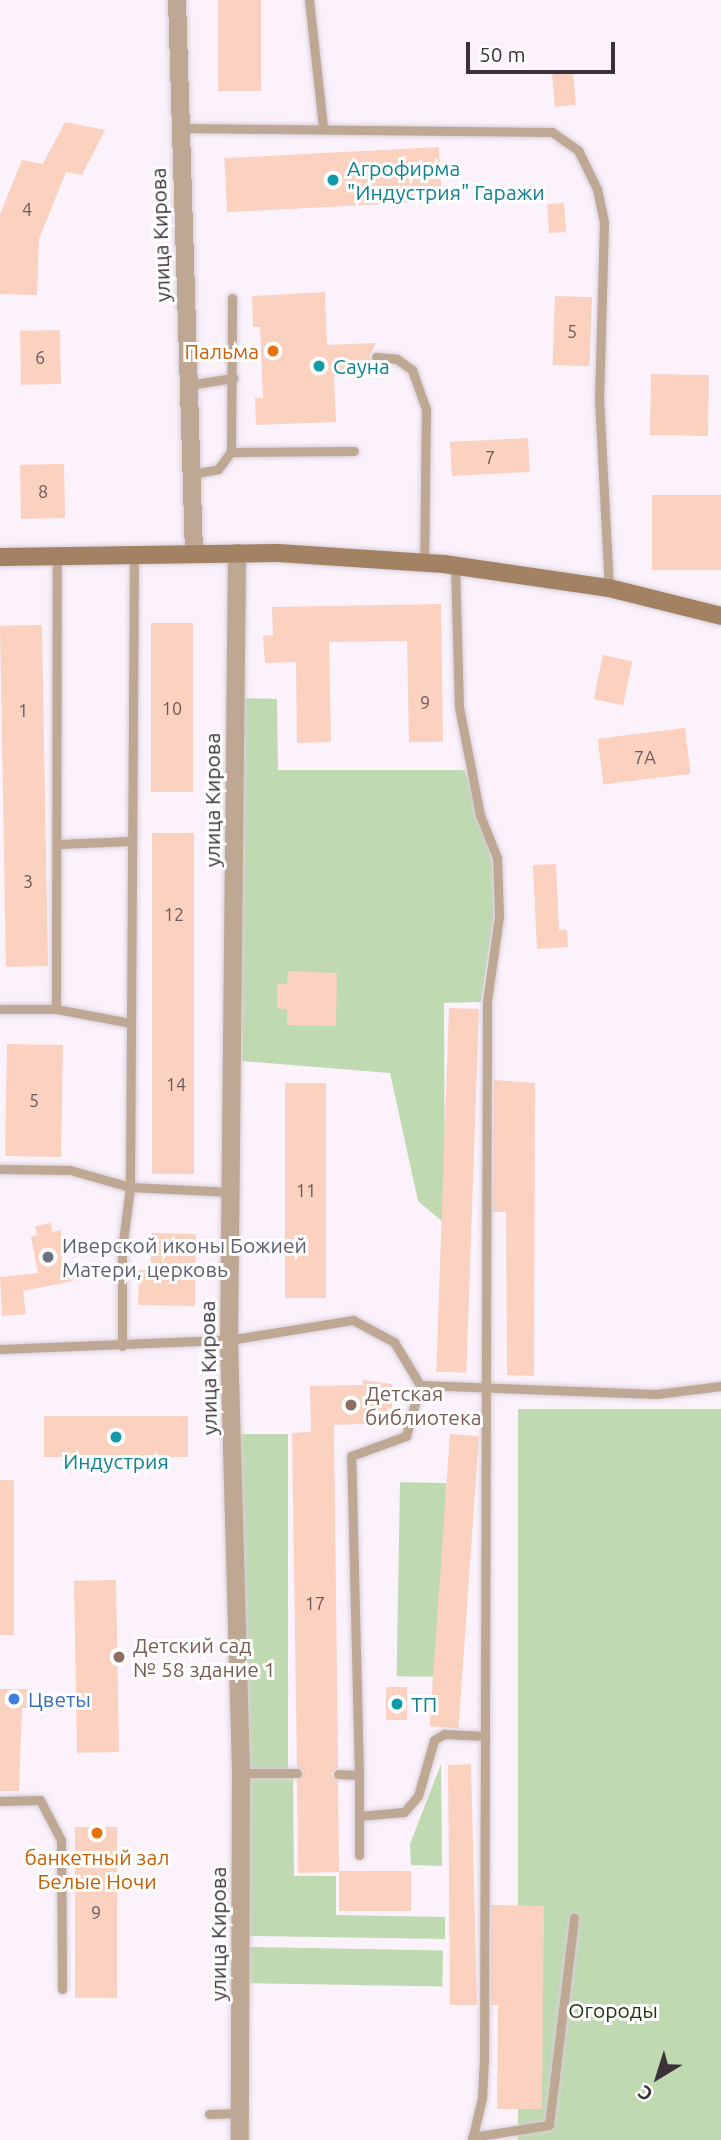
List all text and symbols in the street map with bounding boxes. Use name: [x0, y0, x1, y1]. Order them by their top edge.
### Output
scale bar: [469, 28, 618, 72]
text: 50 m: [479, 42, 526, 66]
place label: Агрофирма "Индустрия" Гаражи: [347, 155, 545, 205]
street label: улица Кирова: [145, 167, 175, 303]
marker: Агрофирма "Индустрия" Гаражи: [325, 172, 341, 188]
house number: 4: [22, 198, 32, 220]
house number: 5: [567, 320, 577, 342]
place label: Пальма: [184, 338, 259, 364]
marker: Пальма: [265, 343, 281, 359]
house number: 6: [35, 346, 45, 368]
place label: Сауна: [333, 353, 390, 379]
marker: Сауна: [311, 358, 327, 374]
house number: 7: [485, 446, 495, 468]
house number: 8: [38, 480, 48, 502]
house number: 9: [420, 691, 430, 713]
house number: 10: [162, 697, 182, 719]
house number: 1: [18, 699, 28, 721]
street label: улица Кирова: [199, 733, 225, 867]
house number: 7А: [634, 746, 656, 768]
house number: 3: [23, 870, 33, 892]
house number: 12: [164, 903, 184, 925]
house number: 14: [166, 1073, 186, 1095]
house number: 5: [29, 1089, 39, 1111]
house number: 11: [296, 1179, 316, 1201]
place label: Иверской иконы Божией Матери, церковь: [62, 1232, 307, 1282]
marker: Иверской иконы Божией Матери, церковь: [40, 1249, 56, 1265]
street label: улица Кирова: [194, 1301, 222, 1435]
place label: Детская библиотека: [365, 1380, 482, 1430]
marker: Детская библиотека: [343, 1397, 359, 1413]
marker: Индустрия: [108, 1429, 124, 1445]
place label: Индустрия: [63, 1448, 169, 1474]
house number: 17: [305, 1592, 325, 1614]
place label: Детский сад № 58 здание 1: [133, 1632, 276, 1682]
marker: Детский сад № 58 здание 1: [111, 1649, 127, 1665]
place label: Цветы: [28, 1686, 91, 1712]
marker: Цветы: [6, 1691, 22, 1707]
place label: ТП: [411, 1691, 437, 1717]
marker: ТП: [389, 1696, 405, 1712]
marker: банкетный зал Белые Ночи: [89, 1825, 105, 1841]
place label: банкетный зал Белые Ночи: [24, 1844, 170, 1894]
street label: улица Кирова: [205, 1867, 231, 2001]
house number: 9: [91, 1901, 101, 1923]
park label: Огороды: [568, 1997, 658, 2023]
north arrow: [623, 2042, 693, 2112]
text: С: [634, 2081, 657, 2106]

